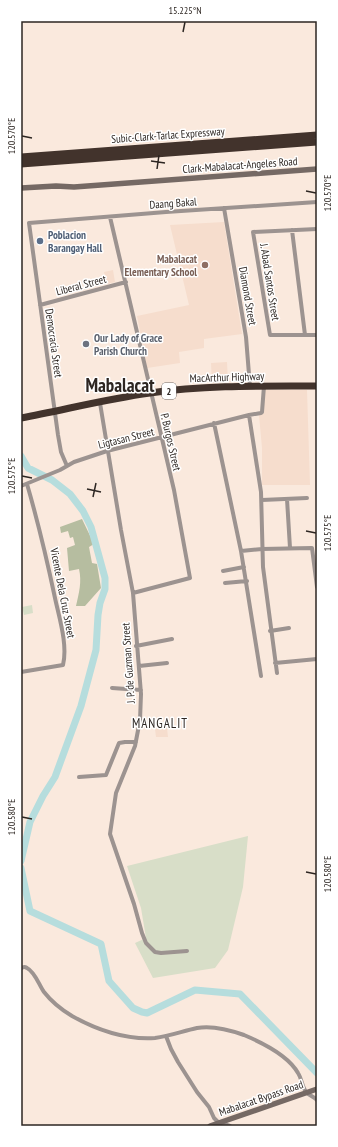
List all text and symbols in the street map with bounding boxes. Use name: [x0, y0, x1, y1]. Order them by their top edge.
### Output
text: 15.225°N: [168, 4, 202, 17]
text: 120.570°E: [5, 118, 18, 154]
street label: Subic-Clark-Tarlac Expressway: [111, 124, 226, 146]
street label: Clark-Mabalacat-Angeles Road: [182, 154, 298, 176]
text: 120.570°E: [321, 175, 334, 211]
street label: Daang Bakal: [149, 194, 198, 212]
place label: Poblacion Barangay Hall: [48, 228, 102, 255]
marker: Poblacion Barangay Hall: [35, 236, 45, 246]
street label: J. Abad Santos Street: [257, 241, 283, 322]
place label: Mabalacat Elementary School: [125, 252, 198, 279]
marker: Mabalacat Elementary School: [200, 260, 210, 270]
street label: Diamond Street: [236, 266, 260, 326]
street label: Liberal Street: [54, 272, 108, 298]
street label: Democracia Street: [42, 308, 66, 378]
place label: Our Lady of Grace Parish Church: [94, 331, 163, 358]
marker: Our Lady of Grace Parish Church: [81, 339, 91, 349]
street label: MacArthur Highway: [189, 369, 265, 385]
district label: Mabalacat: [85, 373, 155, 397]
road number: 2: [162, 383, 176, 399]
street label: P. Burgos Street: [158, 412, 184, 472]
street label: Ligtasan Street: [97, 424, 155, 452]
text: 120.575°E: [5, 458, 18, 494]
text: 120.575°E: [321, 515, 334, 551]
street label: Vicente Dela Cruz Street: [47, 546, 79, 639]
street label: J. P. de Guzman Street: [118, 622, 138, 705]
district label: MANGALIT: [132, 715, 188, 732]
text: 120.580°E: [5, 799, 18, 835]
text: 120.580°E: [321, 856, 334, 892]
street label: Mabalacat Bypass Road: [217, 1077, 305, 1119]

